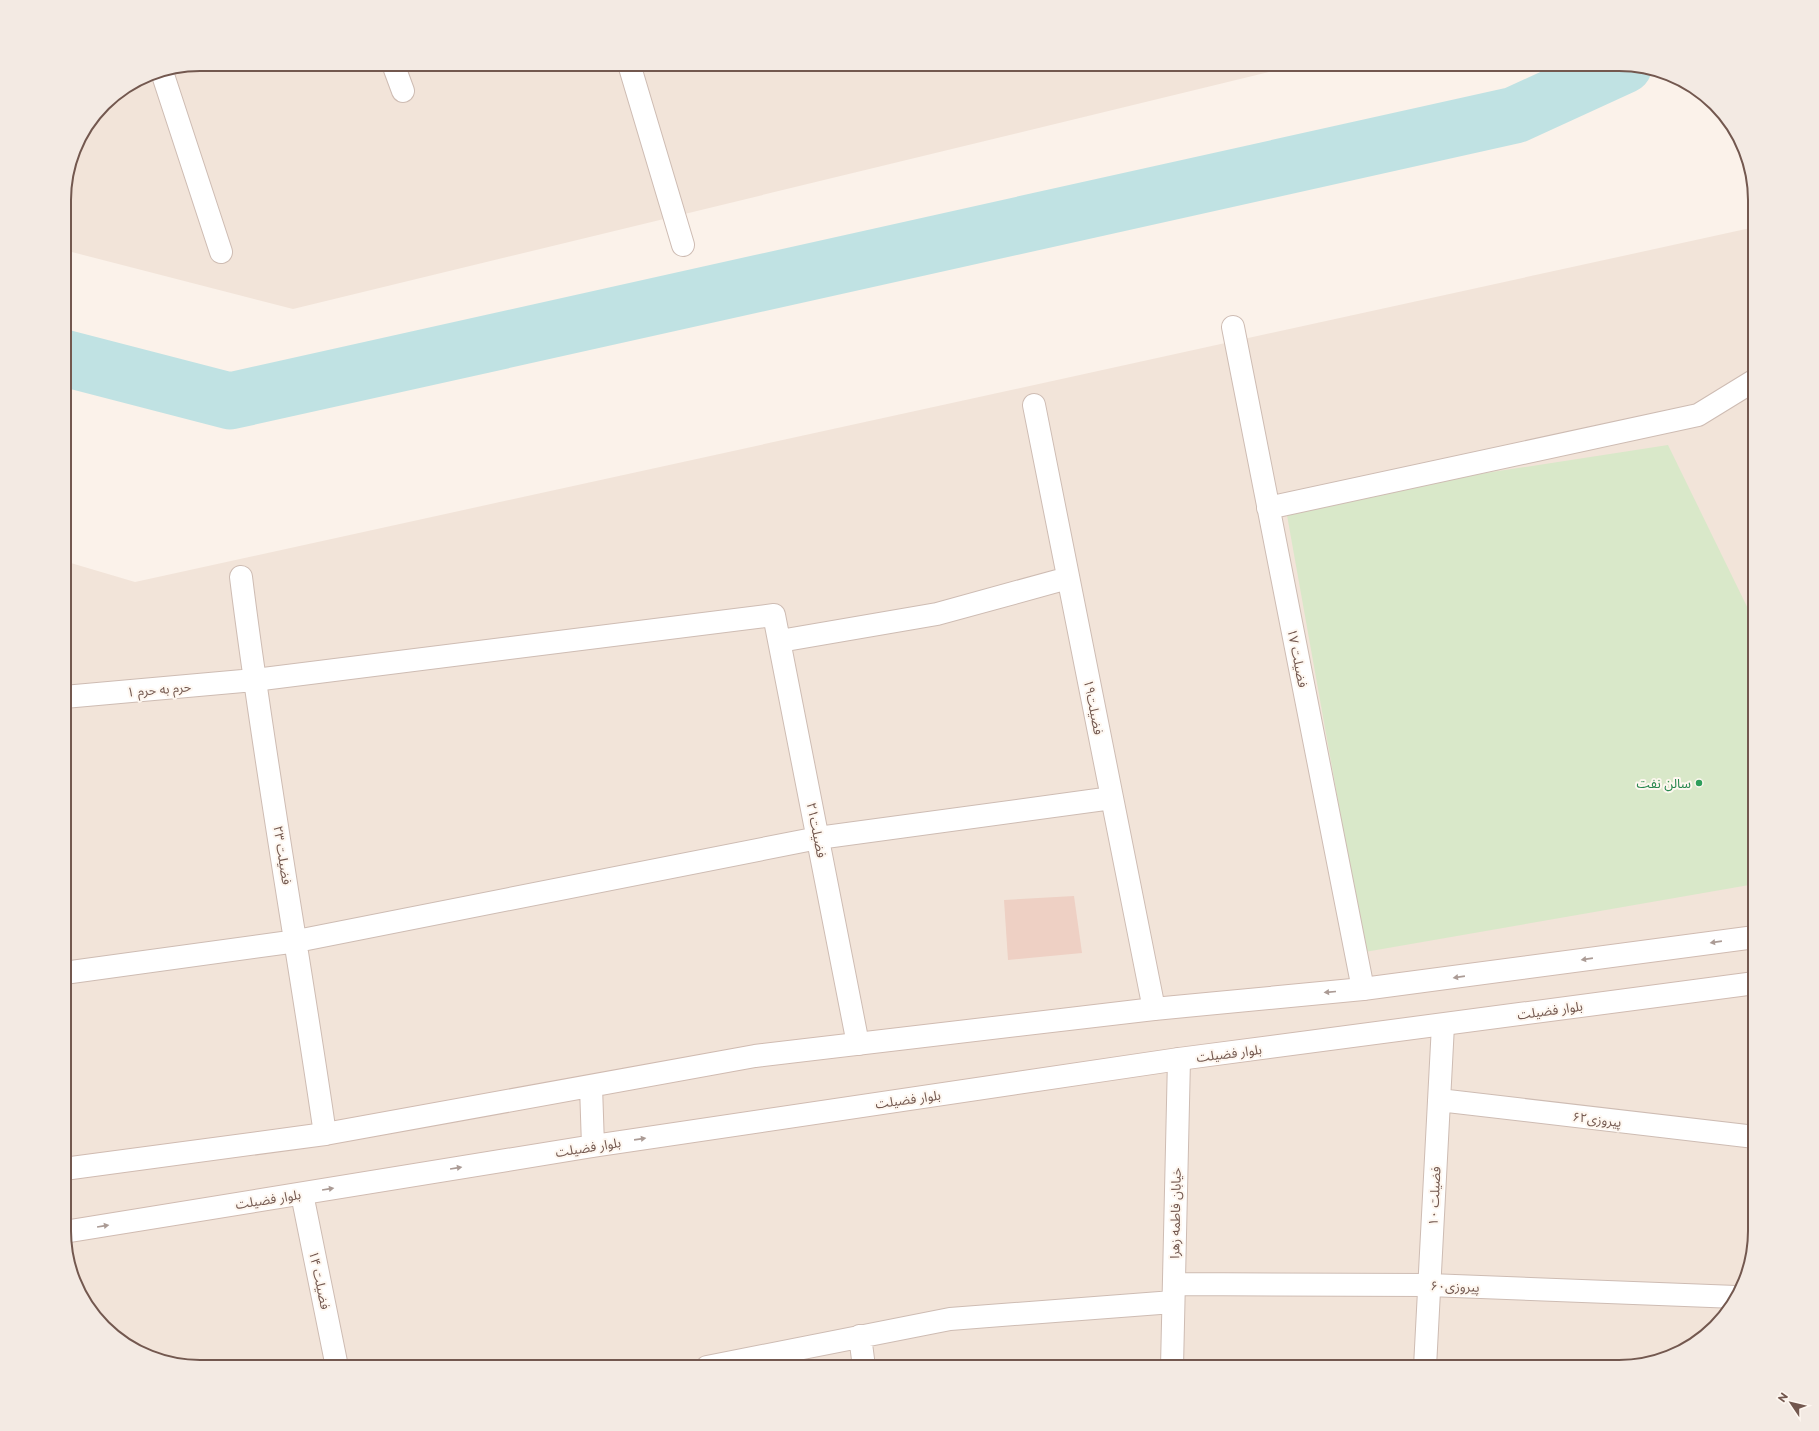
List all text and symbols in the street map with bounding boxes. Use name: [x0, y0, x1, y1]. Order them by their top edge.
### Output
street label: فضیلت ۱۷: [1284, 627, 1312, 689]
street label: حرم به حرم ۱: [126, 678, 192, 702]
street label: فضیلت۱۹: [1081, 678, 1107, 736]
place label: سالن نفت: [1637, 775, 1691, 792]
marker: سالن نفت: [1694, 778, 1704, 788]
street label: فضیلت۲۱: [804, 801, 830, 859]
street label: فضیلت ۲۳: [270, 824, 296, 886]
one-way arrow: [1710, 939, 1722, 945]
one-way arrow: [1581, 956, 1594, 963]
one-way arrow: [1453, 973, 1465, 980]
one-way arrow: [1324, 989, 1336, 996]
street label: بلوار فضیلت: [1516, 997, 1584, 1023]
street label: بلوار فضیلت: [1195, 1041, 1263, 1065]
street label: بلوار فضیلت: [874, 1086, 942, 1112]
street label: پیروزی۶۲: [1571, 1108, 1623, 1132]
street label: بلوار فضیلت: [554, 1134, 622, 1160]
one-way arrow: [634, 1136, 646, 1142]
one-way arrow: [450, 1165, 462, 1171]
street label: فضیلت ۱۰: [1424, 1166, 1444, 1226]
street label: خیابان فاطمه زهرا: [1166, 1167, 1185, 1259]
street label: بلوار فضیلت: [234, 1186, 302, 1212]
one-way arrow: [322, 1186, 334, 1192]
one-way arrow: [97, 1223, 109, 1229]
street label: فضیلت ۱۴: [306, 1249, 334, 1311]
street label: پیروزی۶۰: [1430, 1277, 1480, 1297]
north arrow: [1771, 1383, 1811, 1423]
text: N: [1775, 1390, 1791, 1405]

